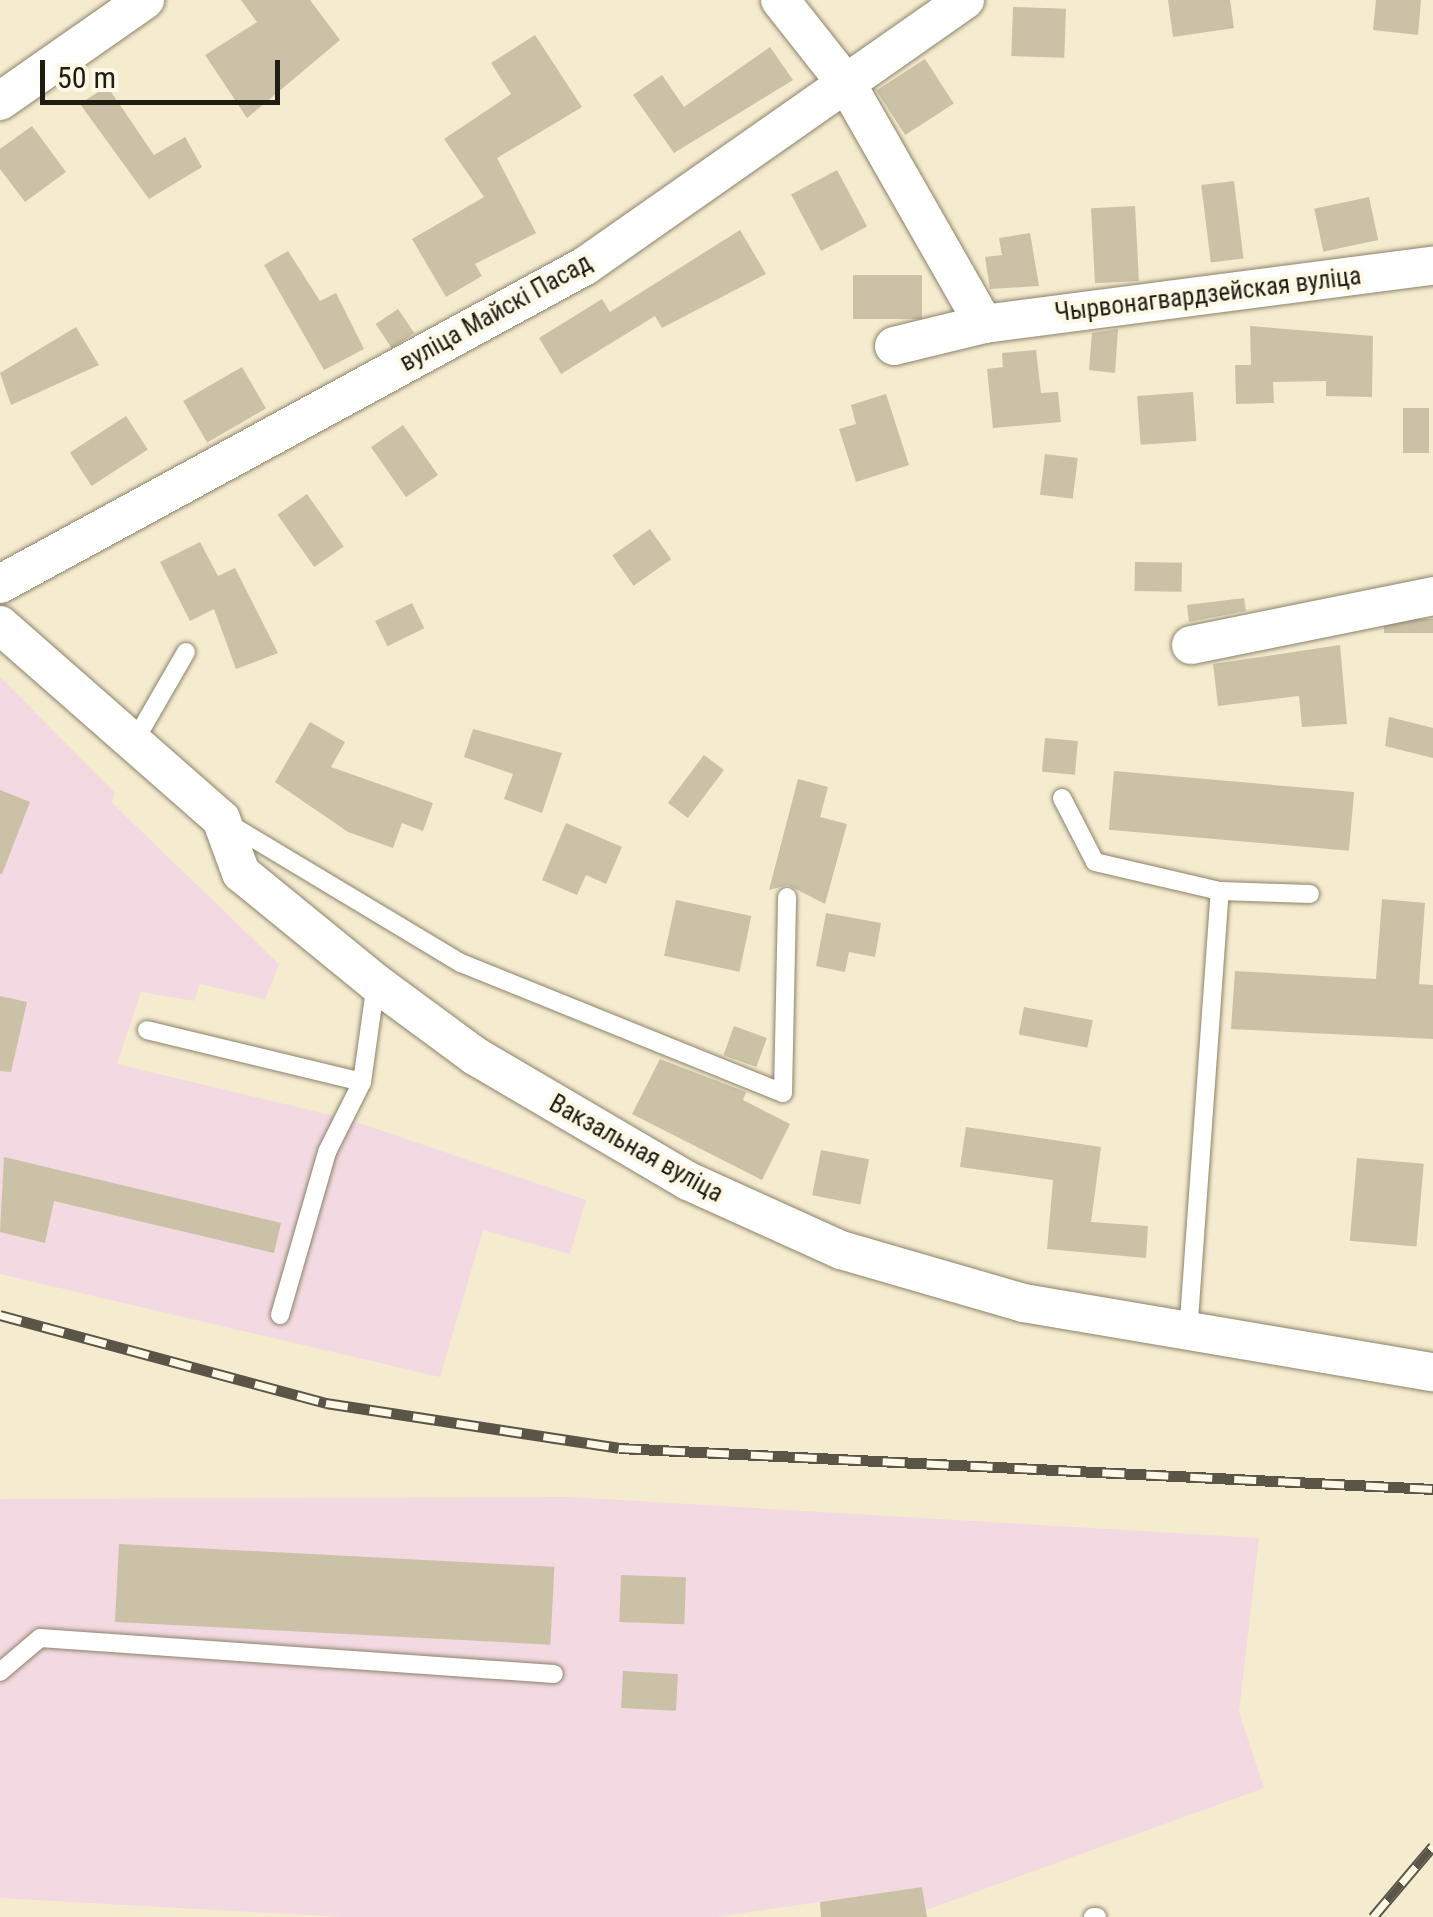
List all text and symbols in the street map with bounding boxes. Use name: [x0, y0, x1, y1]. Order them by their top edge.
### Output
scale bar: [45, 40, 285, 102]
text: 50 m: [57, 60, 116, 95]
street label: вуліца Майскі Пасад: [395, 248, 597, 378]
street label: Чырвонагвардзейская вуліца: [1053, 261, 1363, 329]
street label: Вакзальная вуліца: [544, 1089, 728, 1209]

